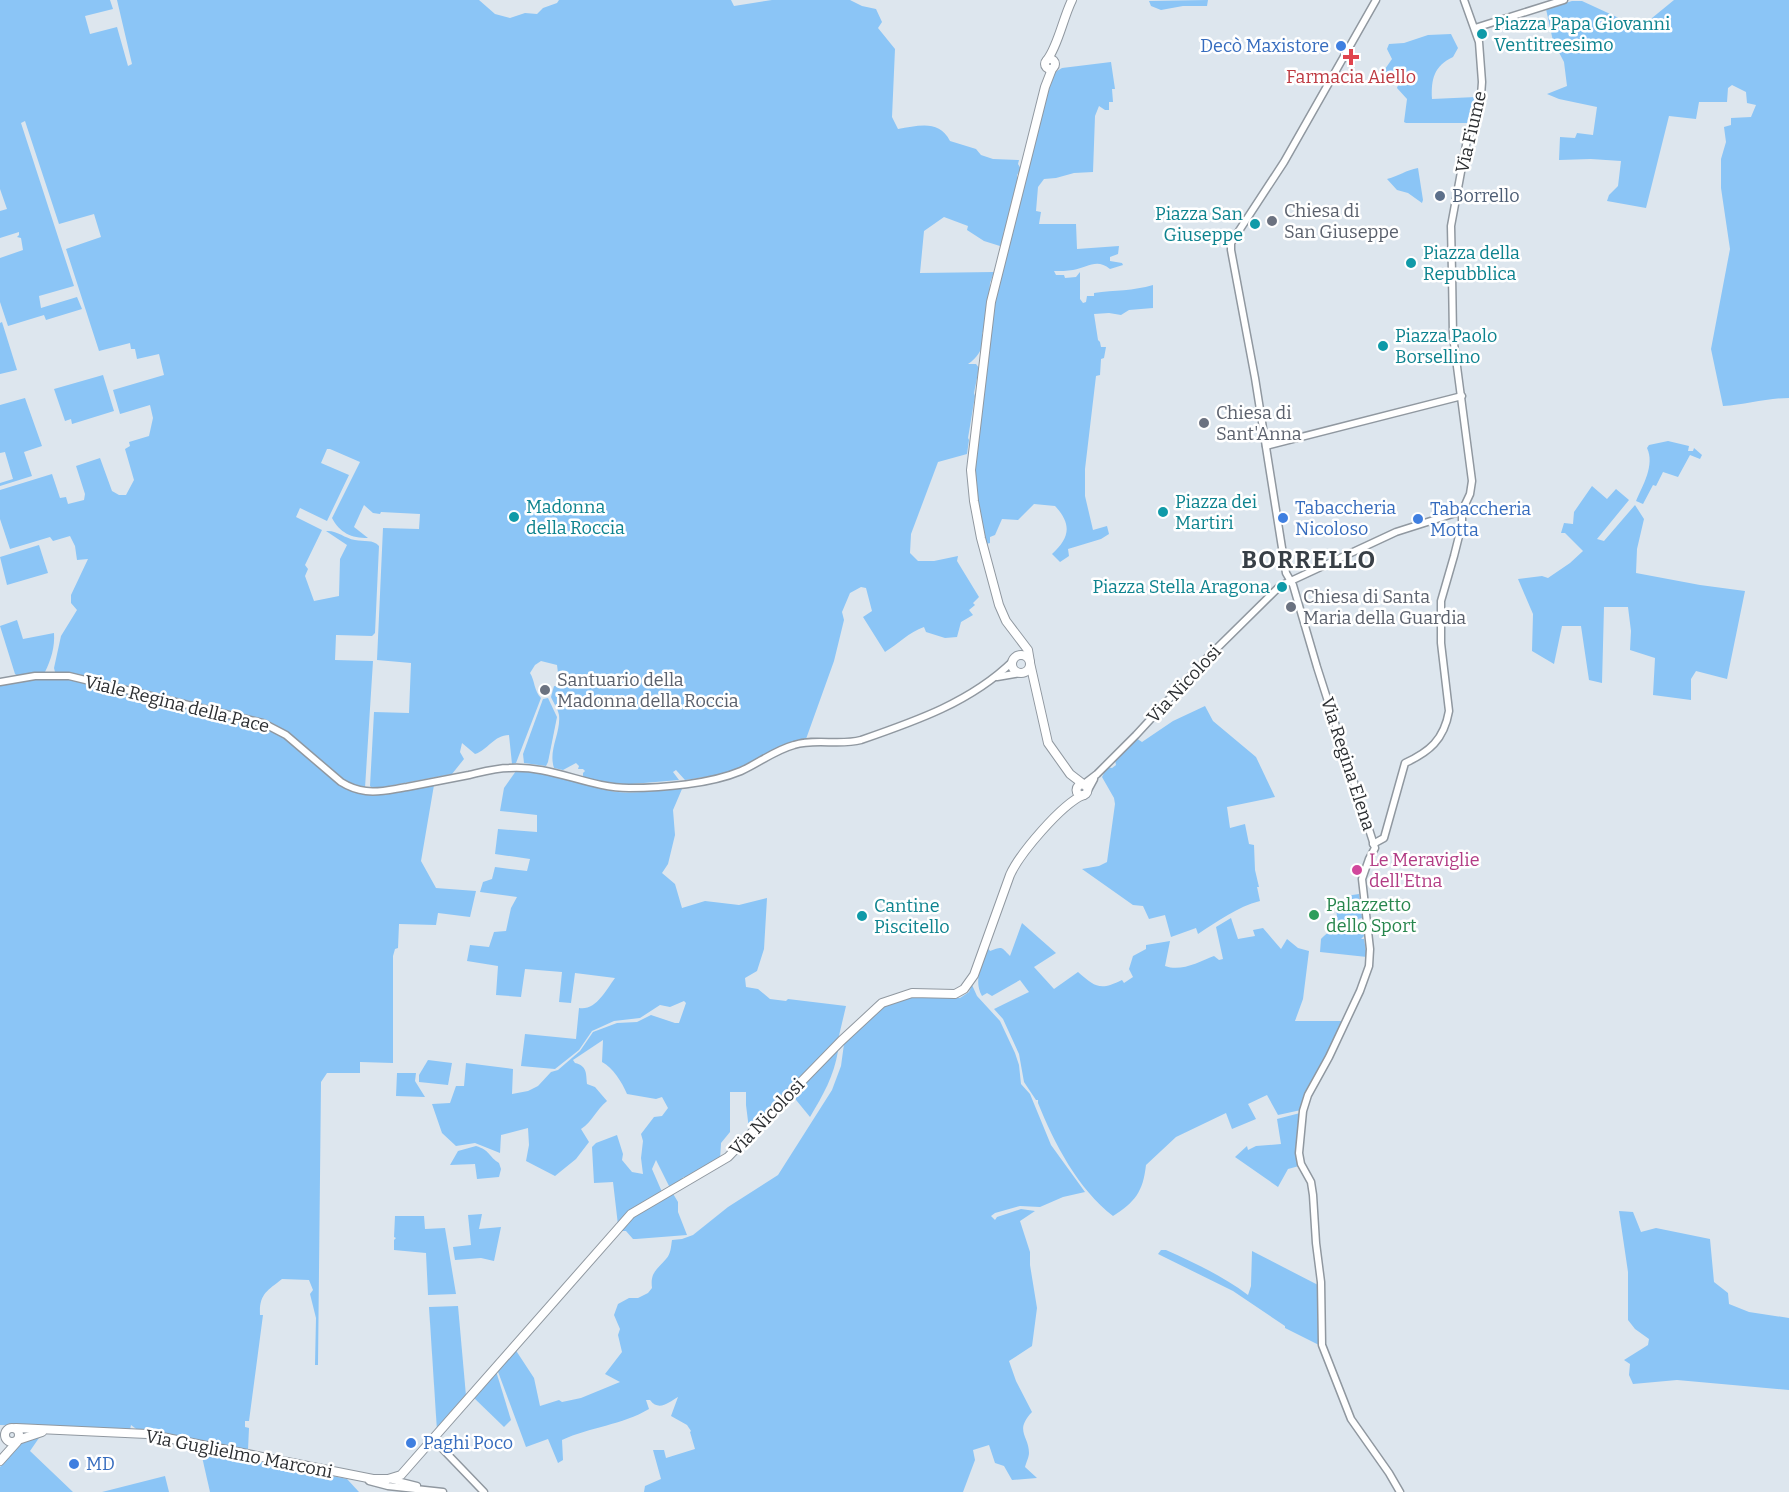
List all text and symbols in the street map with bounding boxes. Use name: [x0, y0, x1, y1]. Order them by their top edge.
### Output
place label: Piazza Papa Giovanni Ventitreesimo: [1494, 13, 1670, 56]
marker: Piazza Papa Giovanni Ventitreesimo: [1475, 27, 1489, 41]
place label: Decò Maxistore: [1200, 35, 1329, 57]
marker: Decò Maxistore: [1334, 39, 1348, 53]
marker: Farmacia Aiello: [1344, 50, 1358, 64]
place label: Farmacia Aiello: [1286, 66, 1416, 88]
street label: Via Fiume: [1451, 89, 1491, 175]
place label: Borrello: [1452, 185, 1520, 207]
marker: Borrello: [1433, 189, 1447, 203]
place label: Chiesa di San Giuseppe: [1284, 200, 1399, 243]
place label: Piazza San Giuseppe: [1155, 203, 1244, 246]
marker: Chiesa di San Giuseppe: [1265, 214, 1279, 228]
marker: Piazza San Giuseppe: [1248, 217, 1262, 231]
place label: Piazza della Repubblica: [1423, 242, 1520, 285]
marker: Piazza della Repubblica: [1404, 256, 1418, 270]
place label: Piazza Paolo Borsellino: [1395, 325, 1497, 368]
marker: Piazza Paolo Borsellino: [1376, 339, 1390, 353]
place label: Chiesa di Sant'Anna: [1216, 402, 1302, 445]
marker: Chiesa di Sant'Anna: [1197, 416, 1211, 430]
place label: Piazza dei Martiri: [1175, 491, 1257, 534]
place label: Madonna della Roccia: [526, 496, 625, 539]
place label: Tabaccheria Nicoloso: [1295, 497, 1396, 540]
place label: Tabaccheria Motta: [1430, 498, 1531, 541]
marker: Piazza dei Martiri: [1156, 505, 1170, 519]
marker: Madonna della Roccia: [507, 510, 521, 524]
marker: Tabaccheria Nicoloso: [1276, 511, 1290, 525]
marker: Tabaccheria Motta: [1411, 512, 1425, 526]
district label: BORRELLO: [1241, 546, 1377, 574]
place label: Piazza Stella Aragona: [1092, 576, 1270, 598]
marker: Piazza Stella Aragona: [1275, 580, 1289, 594]
place label: Chiesa di Santa Maria della Guardia: [1303, 586, 1466, 629]
marker: Chiesa di Santa Maria della Guardia: [1284, 600, 1298, 614]
street label: Via Nicolosi: [1142, 640, 1226, 728]
place label: Santuario della Madonna della Roccia: [557, 669, 739, 712]
street label: Viale Regina della Pace: [82, 670, 272, 738]
marker: Santuario della Madonna della Roccia: [538, 683, 552, 697]
street label: Via Regina Elena: [1316, 694, 1380, 834]
place label: Le Meraviglie dell'Etna: [1369, 849, 1479, 892]
marker: Le Meraviglie dell'Etna: [1350, 863, 1364, 877]
place label: Palazzetto dello Sport: [1326, 894, 1417, 937]
place label: Cantine Piscitello: [874, 895, 950, 938]
marker: Palazzetto dello Sport: [1307, 908, 1321, 922]
marker: Cantine Piscitello: [855, 909, 869, 923]
street label: Via Nicolosi: [725, 1074, 809, 1160]
street label: Via Guglielmo Marconi: [144, 1425, 334, 1483]
place label: Paghi Poco: [423, 1432, 513, 1454]
marker: Paghi Poco: [404, 1436, 418, 1450]
place label: MD: [86, 1453, 115, 1475]
marker: MD: [67, 1457, 81, 1471]

